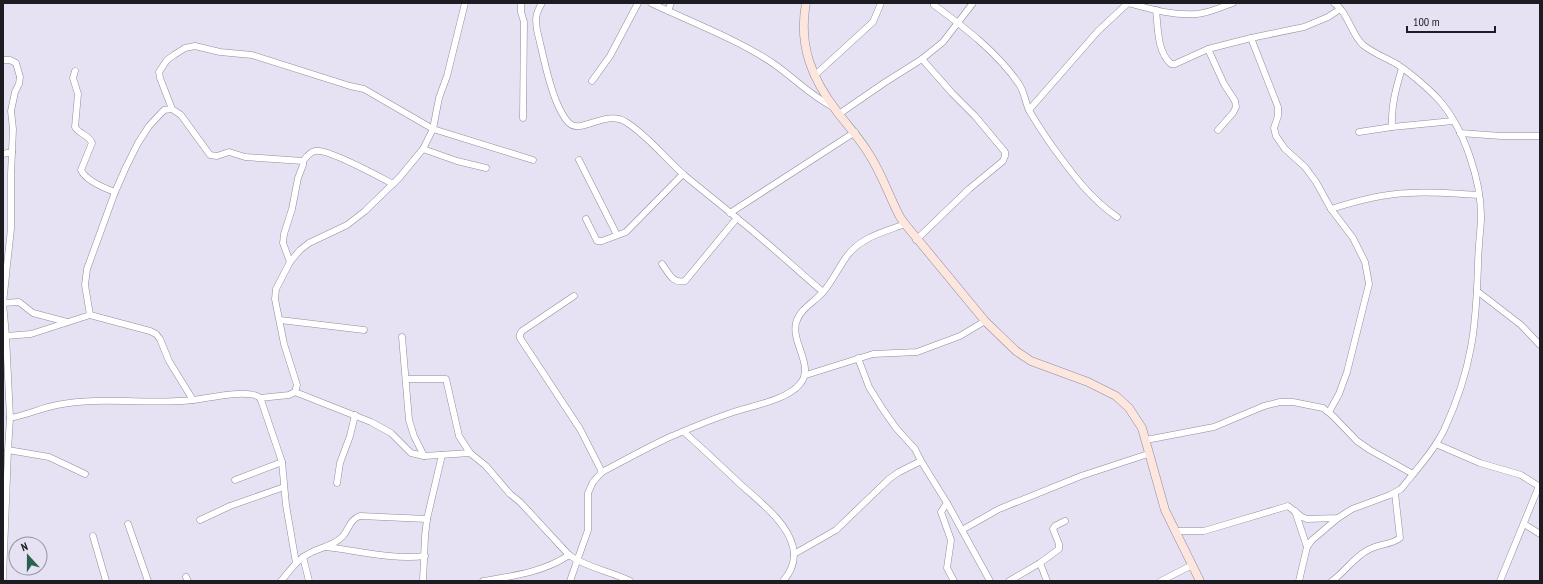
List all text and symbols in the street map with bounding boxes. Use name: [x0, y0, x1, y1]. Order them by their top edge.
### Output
scale bar: [1407, 8, 1495, 34]
text: 100 m: [1413, 14, 1440, 29]
north arrow: [8, 536, 48, 576]
text: N: [19, 539, 30, 554]

